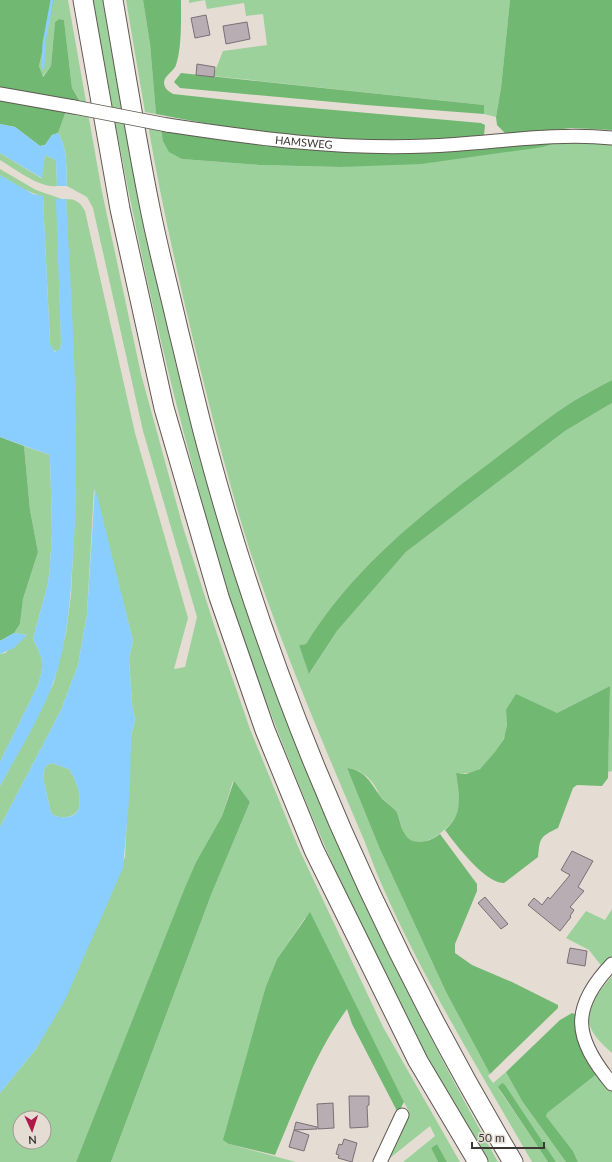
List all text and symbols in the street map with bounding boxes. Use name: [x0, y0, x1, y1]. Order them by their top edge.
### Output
street label: HAMSWEG: [275, 133, 333, 151]
north arrow: [12, 1110, 52, 1150]
scale bar: [472, 1124, 544, 1150]
text: 50 m: [478, 1130, 505, 1145]
text: N: [28, 1134, 37, 1147]

